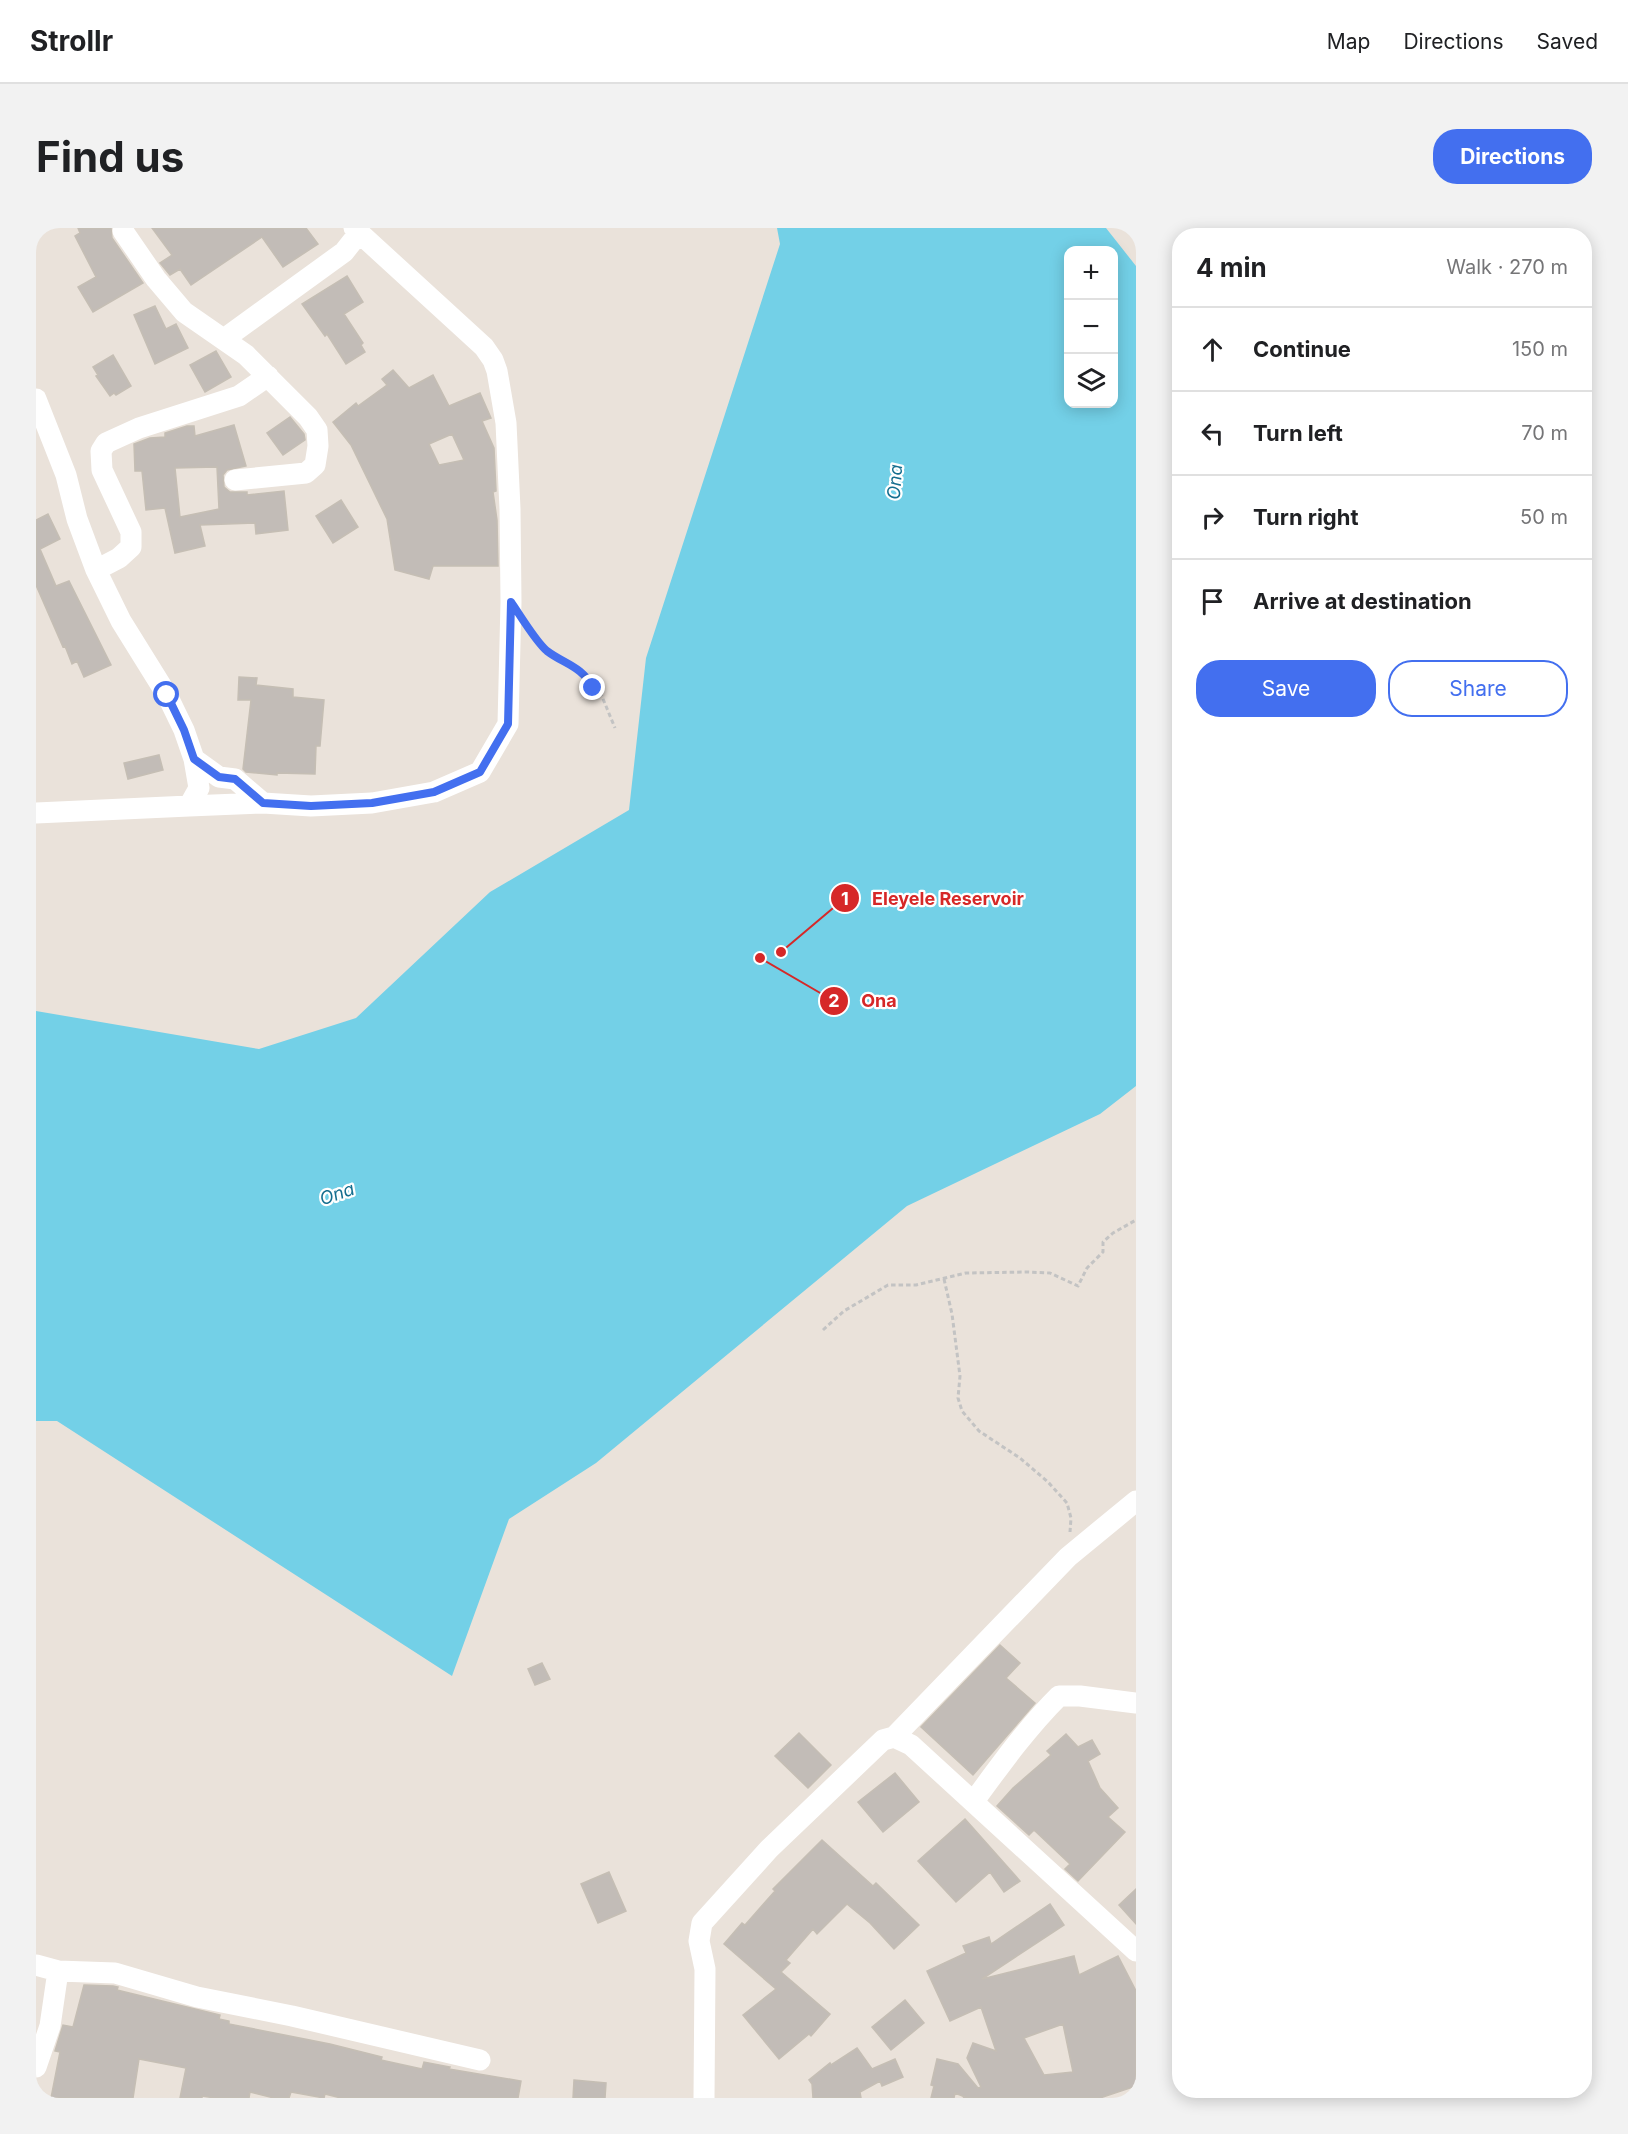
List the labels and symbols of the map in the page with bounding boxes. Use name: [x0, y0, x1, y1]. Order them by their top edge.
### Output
water label: Ona: [883, 464, 906, 500]
route end: [579, 674, 605, 700]
route start: [153, 681, 179, 707]
callout: Eleyele Reservoir: [830, 880, 1036, 916]
text: 1: [841, 888, 849, 909]
text: Eleyele Reservoir: [872, 888, 1024, 909]
callout: Ona: [819, 983, 909, 1019]
text: 2: [828, 990, 840, 1011]
text: Ona: [861, 990, 897, 1011]
water label: Ona: [317, 1178, 357, 1209]

